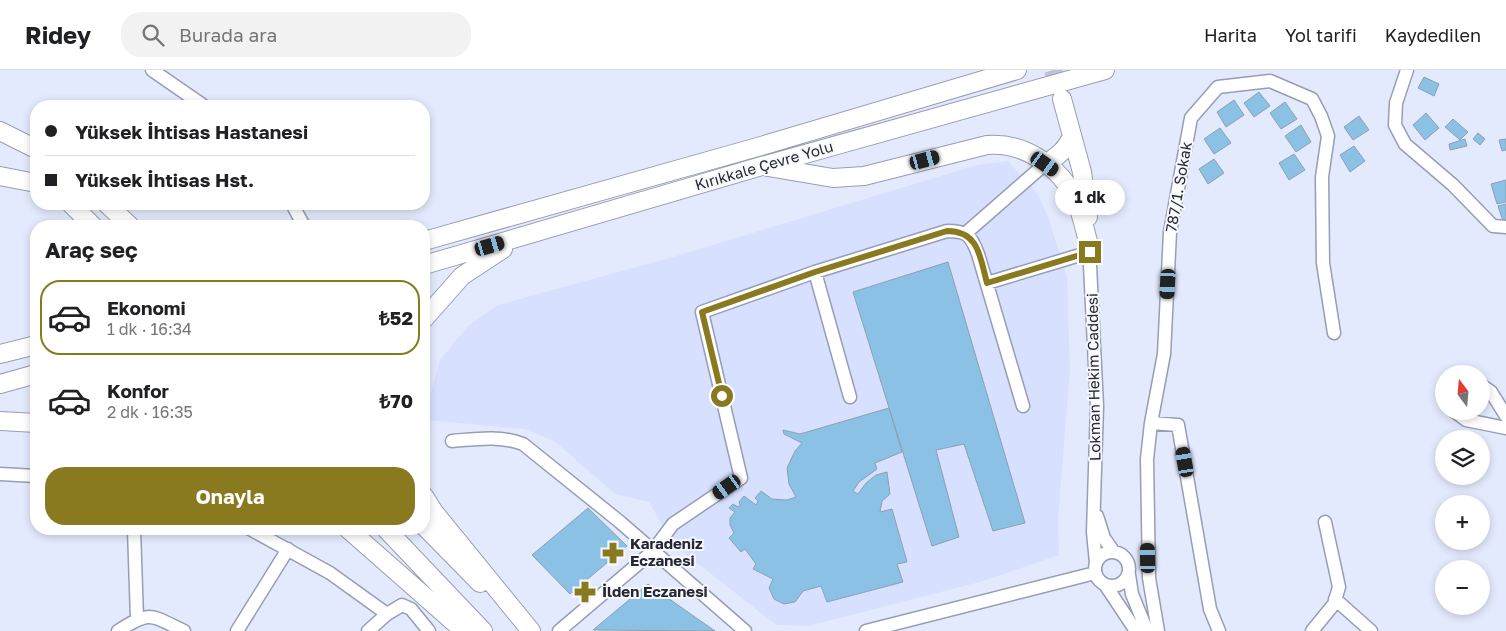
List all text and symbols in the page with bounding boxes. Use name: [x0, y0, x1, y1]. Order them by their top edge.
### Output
search box: [121, 12, 471, 57]
text: Ridey: [25, 20, 91, 49]
icon: search: [139, 21, 167, 49]
text: Burada ara: [179, 23, 277, 46]
text: Harita: [1204, 24, 1257, 46]
text: Yol tarifi: [1285, 24, 1357, 46]
text: Kaydedilen: [1385, 24, 1481, 46]
text: Yüksek İhtisas Hastanesi: [75, 120, 308, 143]
street label: Kırıkkale Çevre Yolu: [692, 137, 835, 193]
street label: 787/1. Sokak: [1161, 140, 1195, 234]
car: [908, 149, 941, 171]
car: [1028, 149, 1061, 179]
text: Yüksek İhtisas Hst.: [75, 168, 254, 191]
callout: 1 dk: [1055, 180, 1125, 214]
text: 1 dk: [1074, 187, 1106, 207]
car: [473, 235, 506, 257]
text: Araç seç: [45, 236, 138, 263]
route end: [1079, 241, 1101, 263]
car: [1159, 269, 1176, 299]
street label: Lokman Hekim Caddesi: [1083, 293, 1103, 461]
icon: car: [47, 295, 92, 340]
text: Ekonomi: [107, 296, 186, 319]
text: ₺52: [379, 306, 413, 329]
text: 1 dk · 16:34: [107, 319, 192, 339]
north arrow: [1435, 365, 1490, 420]
map controls: [1435, 365, 1490, 615]
icon: car: [47, 378, 92, 423]
text: Konfor: [107, 379, 169, 402]
route start: [711, 385, 733, 407]
text: ₺70: [379, 389, 413, 412]
text: 2 dk · 16:35: [107, 402, 193, 422]
button: layers: [1435, 430, 1490, 485]
car: [1175, 446, 1194, 478]
button: Onayla: [45, 467, 415, 525]
car: [710, 472, 743, 502]
button: +: [1435, 495, 1490, 550]
place label: Karadeniz Eczanesi: [630, 534, 703, 569]
pharmacy icon: Karadeniz Eczanesi: [600, 540, 626, 566]
car: [1140, 543, 1155, 573]
button: −: [1435, 560, 1490, 615]
pharmacy icon: İlden Eczanesi: [572, 579, 598, 605]
place label: İlden Eczanesi: [602, 582, 708, 600]

